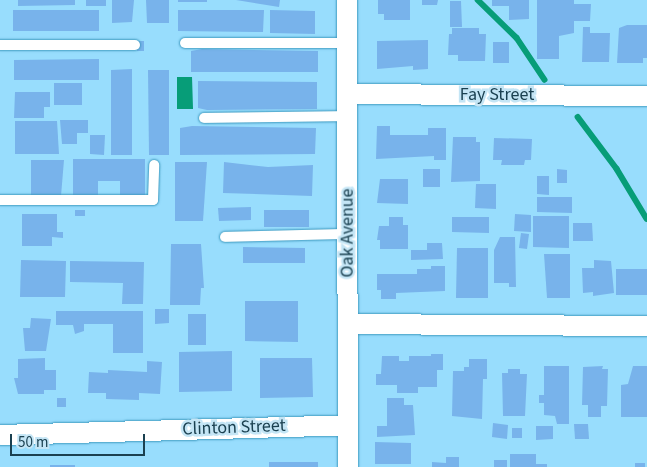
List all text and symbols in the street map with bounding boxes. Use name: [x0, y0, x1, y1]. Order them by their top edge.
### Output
street label: Fay Street: [460, 84, 534, 106]
street label: Oak Avenue: [337, 188, 359, 278]
street label: Clinton Street: [182, 415, 286, 441]
scale bar: [12, 424, 148, 456]
text: 50 m: [18, 432, 48, 453]

